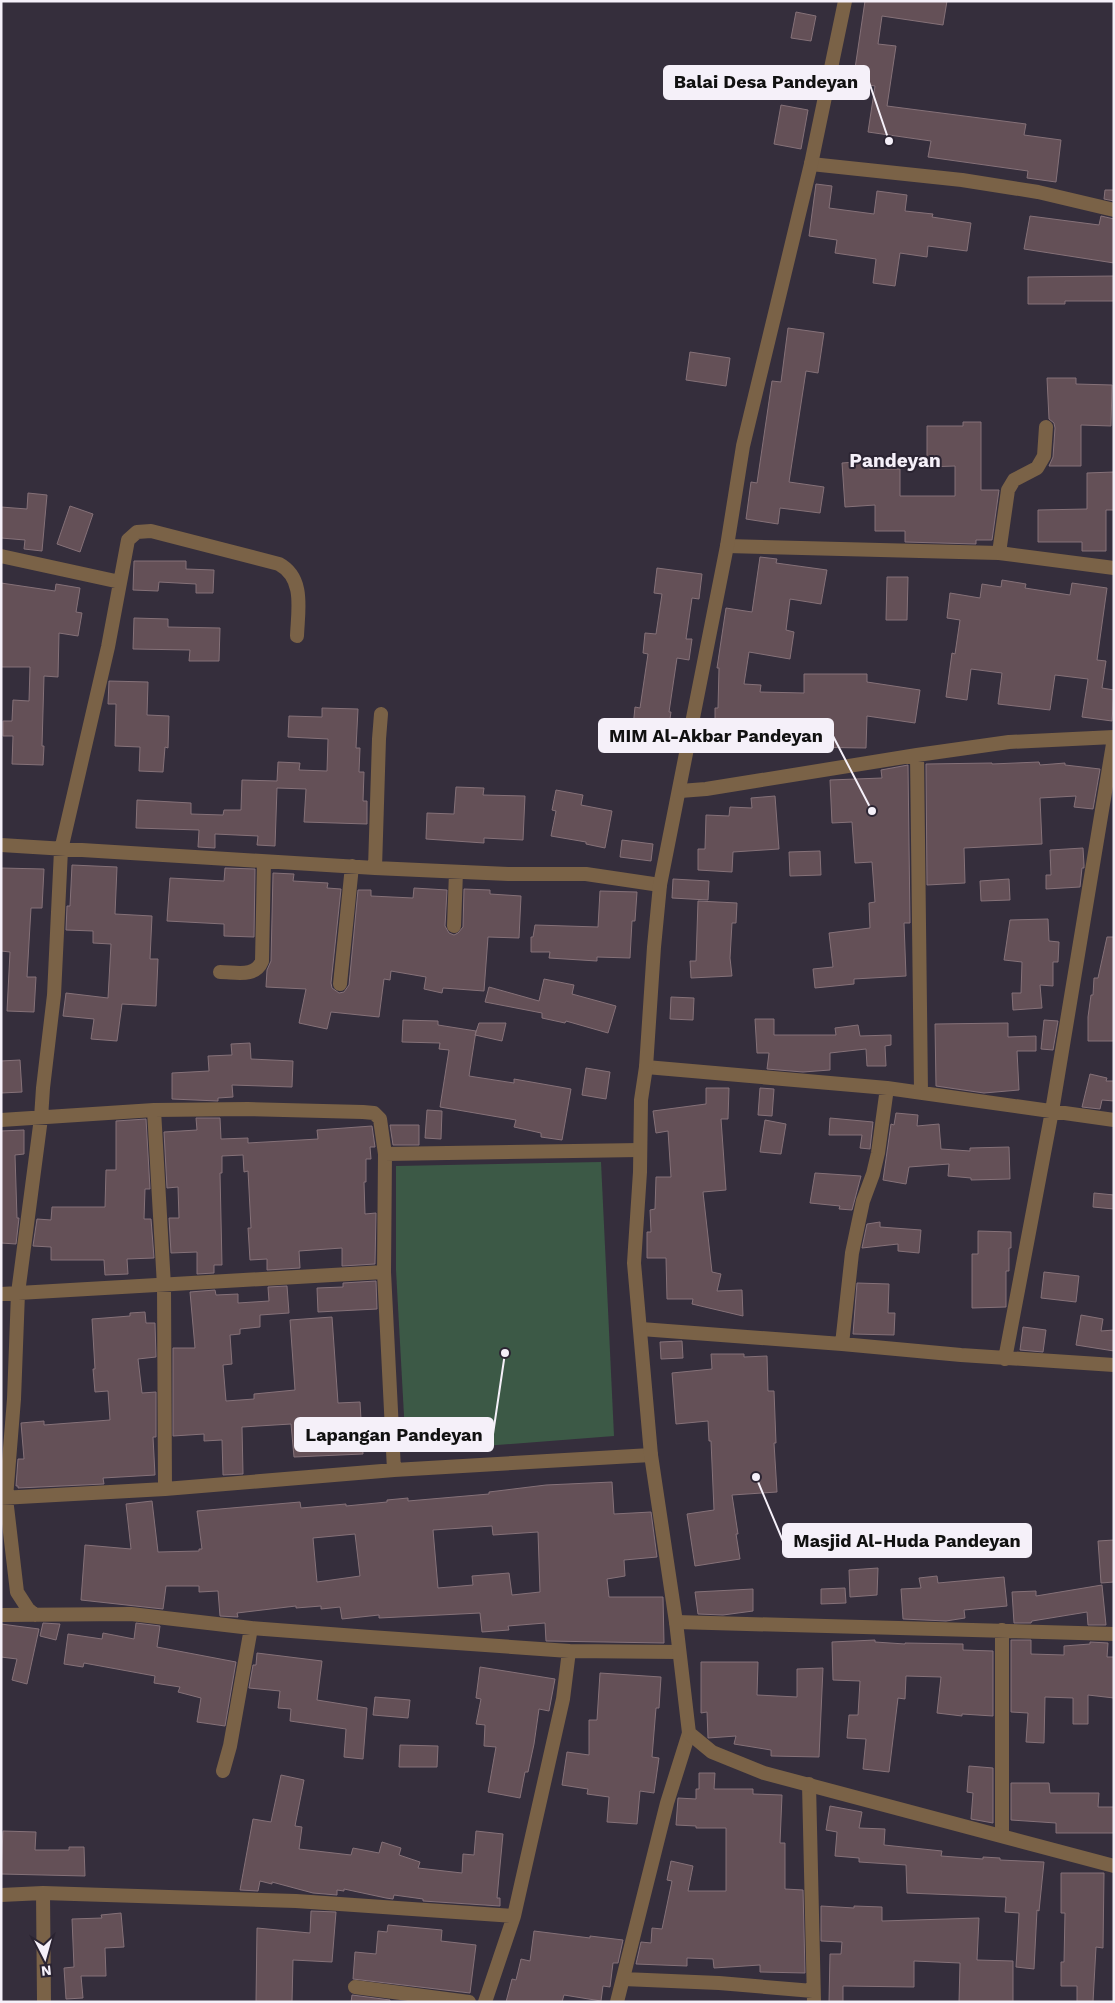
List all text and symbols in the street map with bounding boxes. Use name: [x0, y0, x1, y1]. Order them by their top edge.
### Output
callout: Balai Desa Pandeyan: [664, 66, 869, 99]
text: Balai Desa Pandeyan: [674, 71, 858, 92]
district label: Pandeyan: [849, 449, 941, 472]
callout: MIM Al-Akbar Pandeyan: [599, 719, 833, 752]
text: MIM Al-Akbar Pandeyan: [609, 725, 823, 746]
callout: Lapangan Pandeyan: [295, 1418, 493, 1451]
text: Lapangan Pandeyan: [305, 1424, 483, 1445]
callout: Masjid Al-Huda Pandeyan: [783, 1524, 1031, 1557]
text: Masjid Al-Huda Pandeyan: [793, 1530, 1021, 1551]
north arrow: [20, 1933, 70, 1983]
text: N: [40, 1962, 52, 1979]

